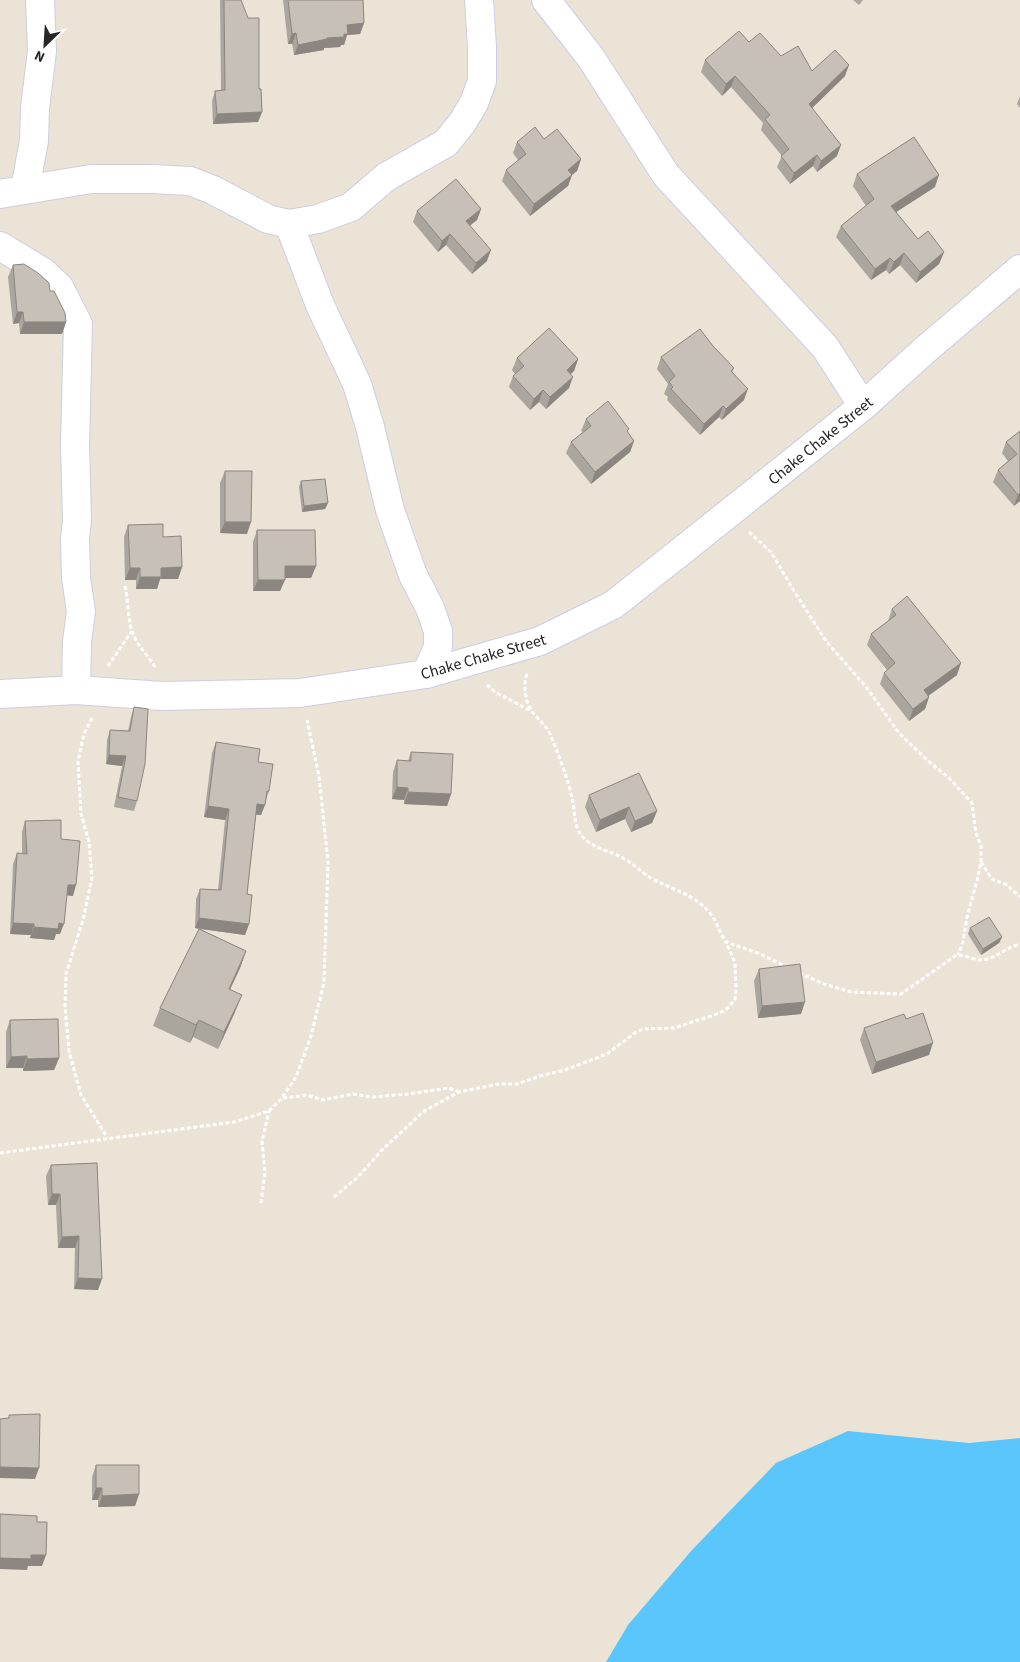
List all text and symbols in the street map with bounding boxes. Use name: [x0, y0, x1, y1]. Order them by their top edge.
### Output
north arrow: [20, 20, 70, 70]
text: N: [31, 45, 48, 67]
street label: Chake Chake Street: [763, 391, 878, 490]
street label: Chake Chake Street: [418, 628, 549, 685]

